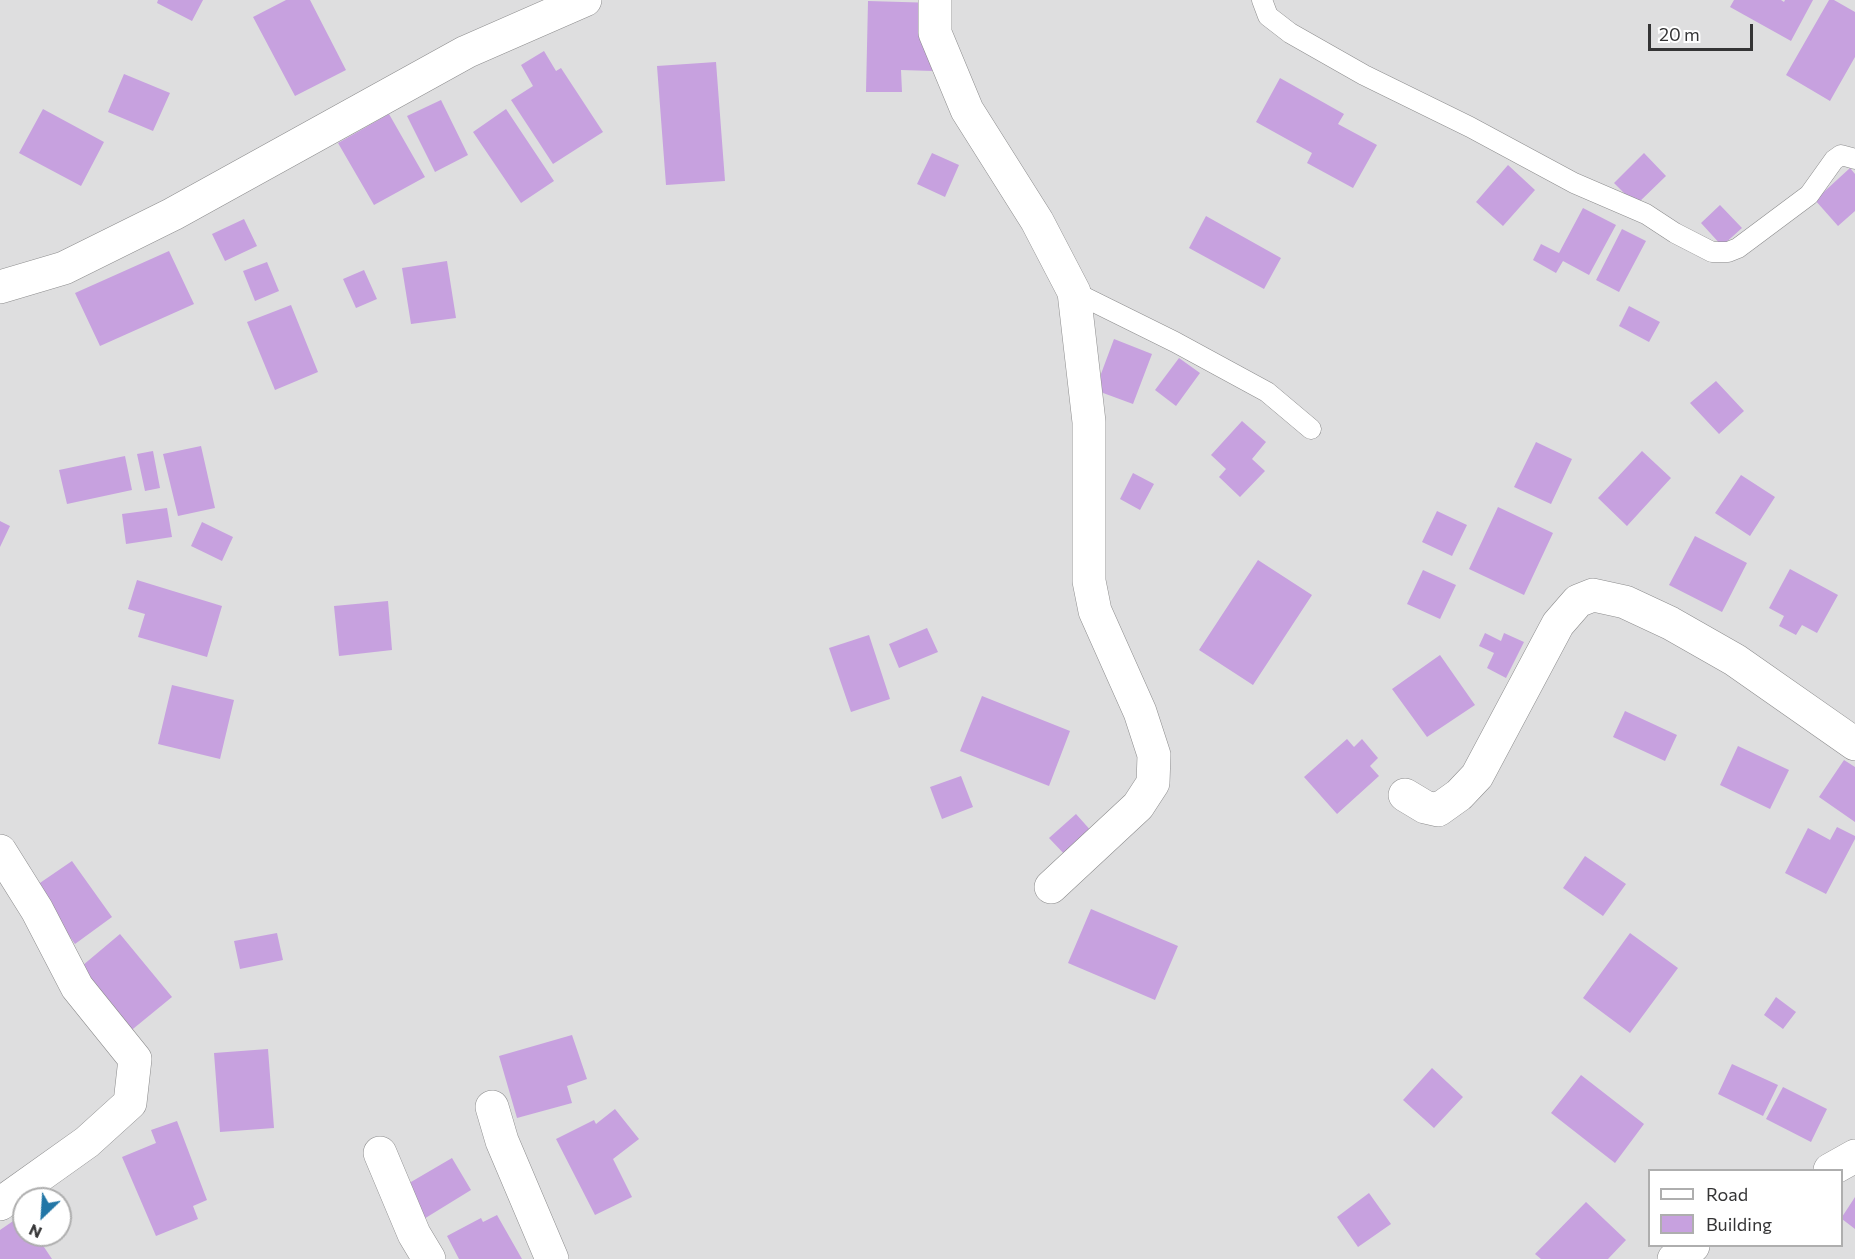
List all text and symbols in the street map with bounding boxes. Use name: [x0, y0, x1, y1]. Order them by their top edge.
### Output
scale bar: [1651, 12, 1756, 50]
text: 20 m: [1659, 23, 1700, 45]
legend: [1648, 1169, 1843, 1247]
text: Road: [1706, 1183, 1748, 1205]
north arrow: [12, 1187, 72, 1247]
text: Building: [1706, 1213, 1772, 1235]
text: N: [26, 1221, 44, 1243]

